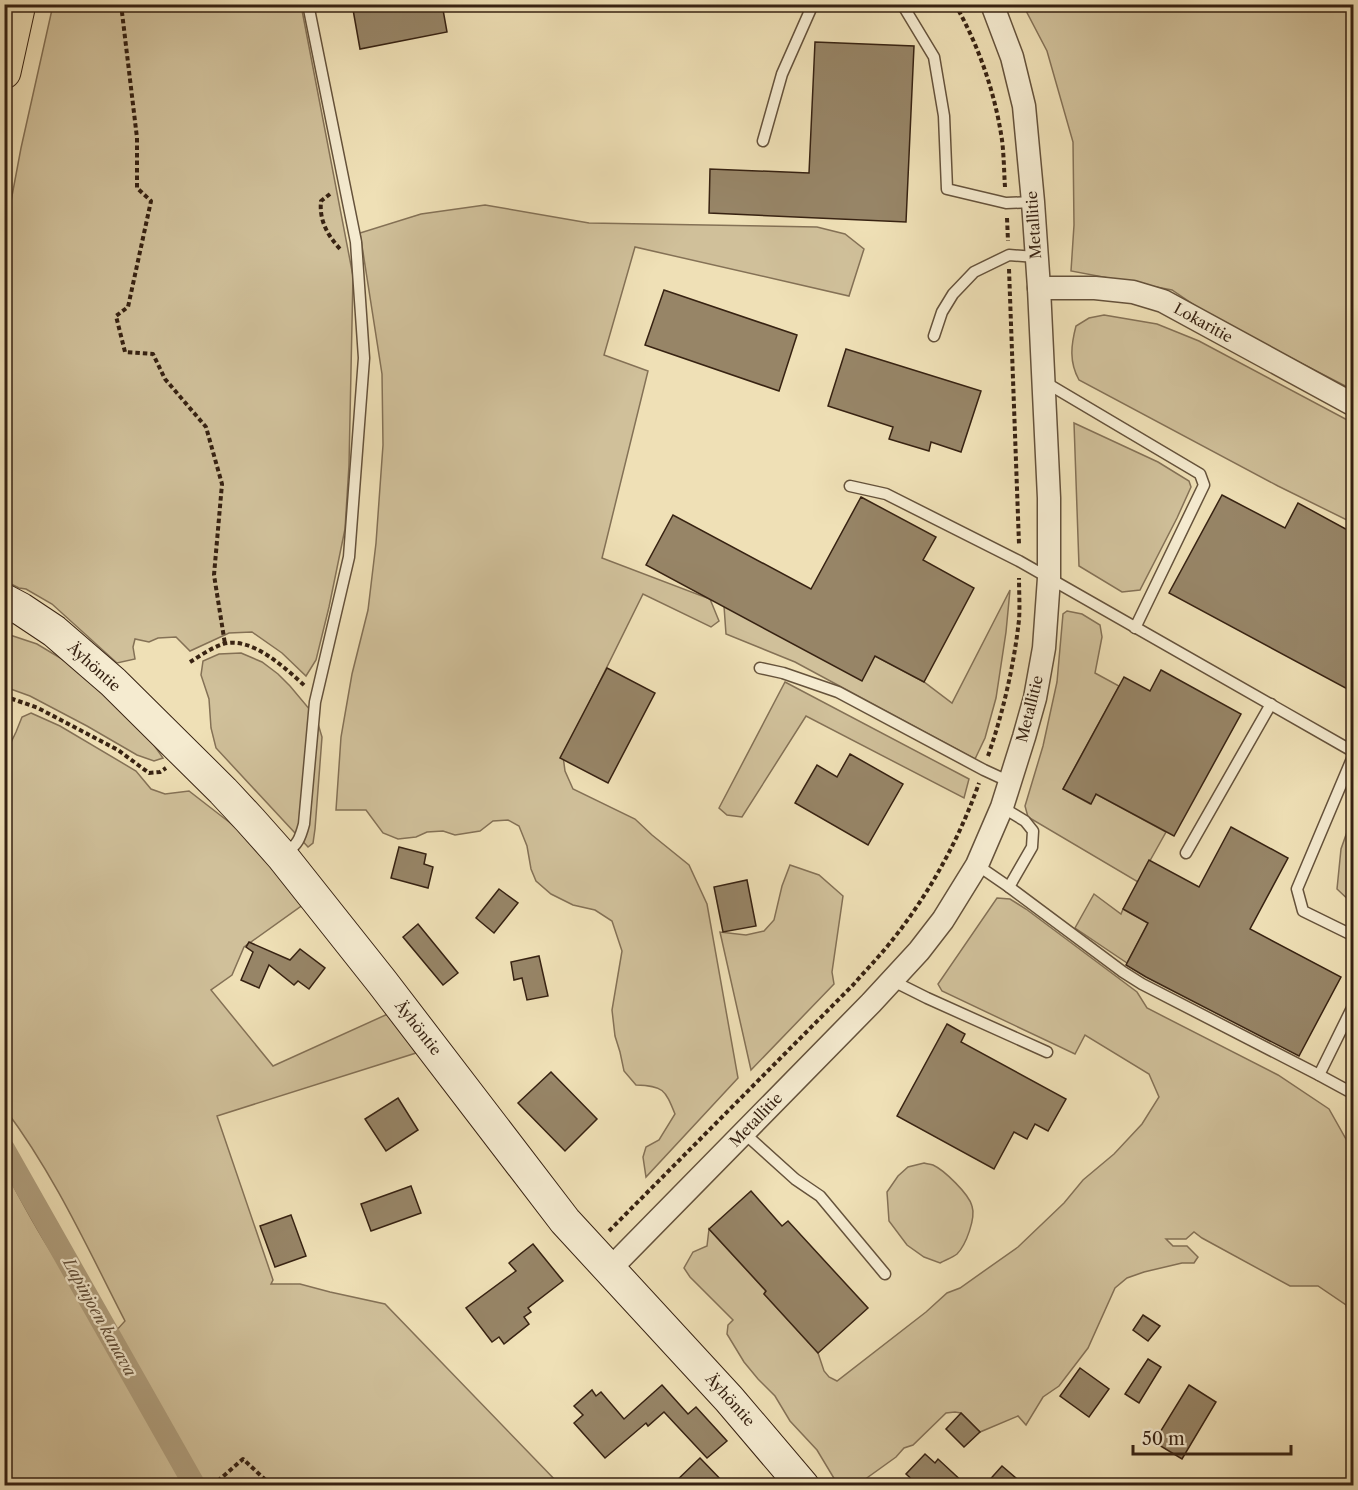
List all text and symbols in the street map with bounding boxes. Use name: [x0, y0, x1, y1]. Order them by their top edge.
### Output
street label: Metallitie: [1022, 190, 1045, 260]
street label: Lokaritie: [1170, 299, 1236, 346]
street label: Äyhöntie: [63, 637, 125, 695]
street label: Metallitie: [1012, 674, 1047, 744]
street label: Äyhöntie: [390, 996, 446, 1059]
street label: Metallitie: [725, 1089, 786, 1151]
water label: Lapinjoen kanava: [58, 1253, 141, 1380]
street label: Äyhöntie: [701, 1369, 759, 1430]
scale bar: [1133, 1418, 1290, 1456]
text: 50 m: [1142, 1428, 1185, 1450]

